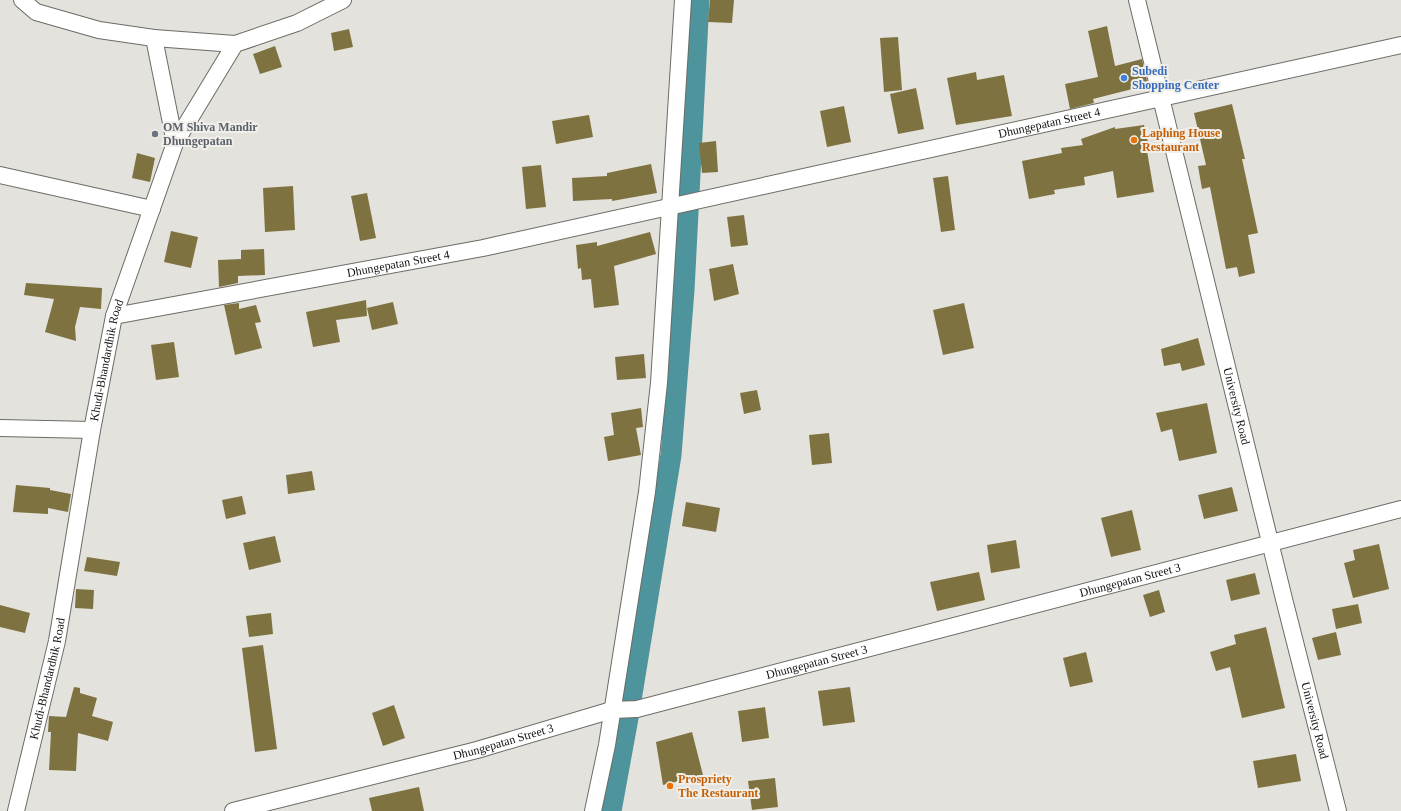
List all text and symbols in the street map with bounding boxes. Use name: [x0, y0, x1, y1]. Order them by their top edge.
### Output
place label: Subedi Shopping Center: [1132, 64, 1220, 92]
marker: Subedi Shopping Center: [1119, 73, 1129, 83]
street label: Dhungepatan Street 4: [997, 105, 1101, 141]
place label: OM Shiva Mandir Dhungepatan: [163, 120, 258, 148]
place label: Laphing House Restaurant: [1142, 126, 1221, 154]
marker: OM Shiva Mandir Dhungepatan: [150, 129, 160, 139]
marker: Laphing House Restaurant: [1129, 135, 1139, 145]
street label: Dhungepatan Street 4: [346, 247, 451, 280]
street label: Khudi-Bhandardhik Road: [87, 297, 126, 422]
street label: University Road: [1220, 366, 1253, 446]
street label: Dhungepatan Street 3: [1078, 560, 1182, 600]
street label: Khudi-Bhandardhik Road: [27, 617, 68, 741]
street label: Dhungepatan Street 3: [765, 642, 869, 682]
street label: University Road: [1298, 680, 1331, 760]
street label: Dhungepatan Street 3: [452, 721, 555, 763]
place label: Prospriety The Restaurant: [678, 772, 758, 800]
marker: Prospriety The Restaurant: [665, 781, 675, 791]

